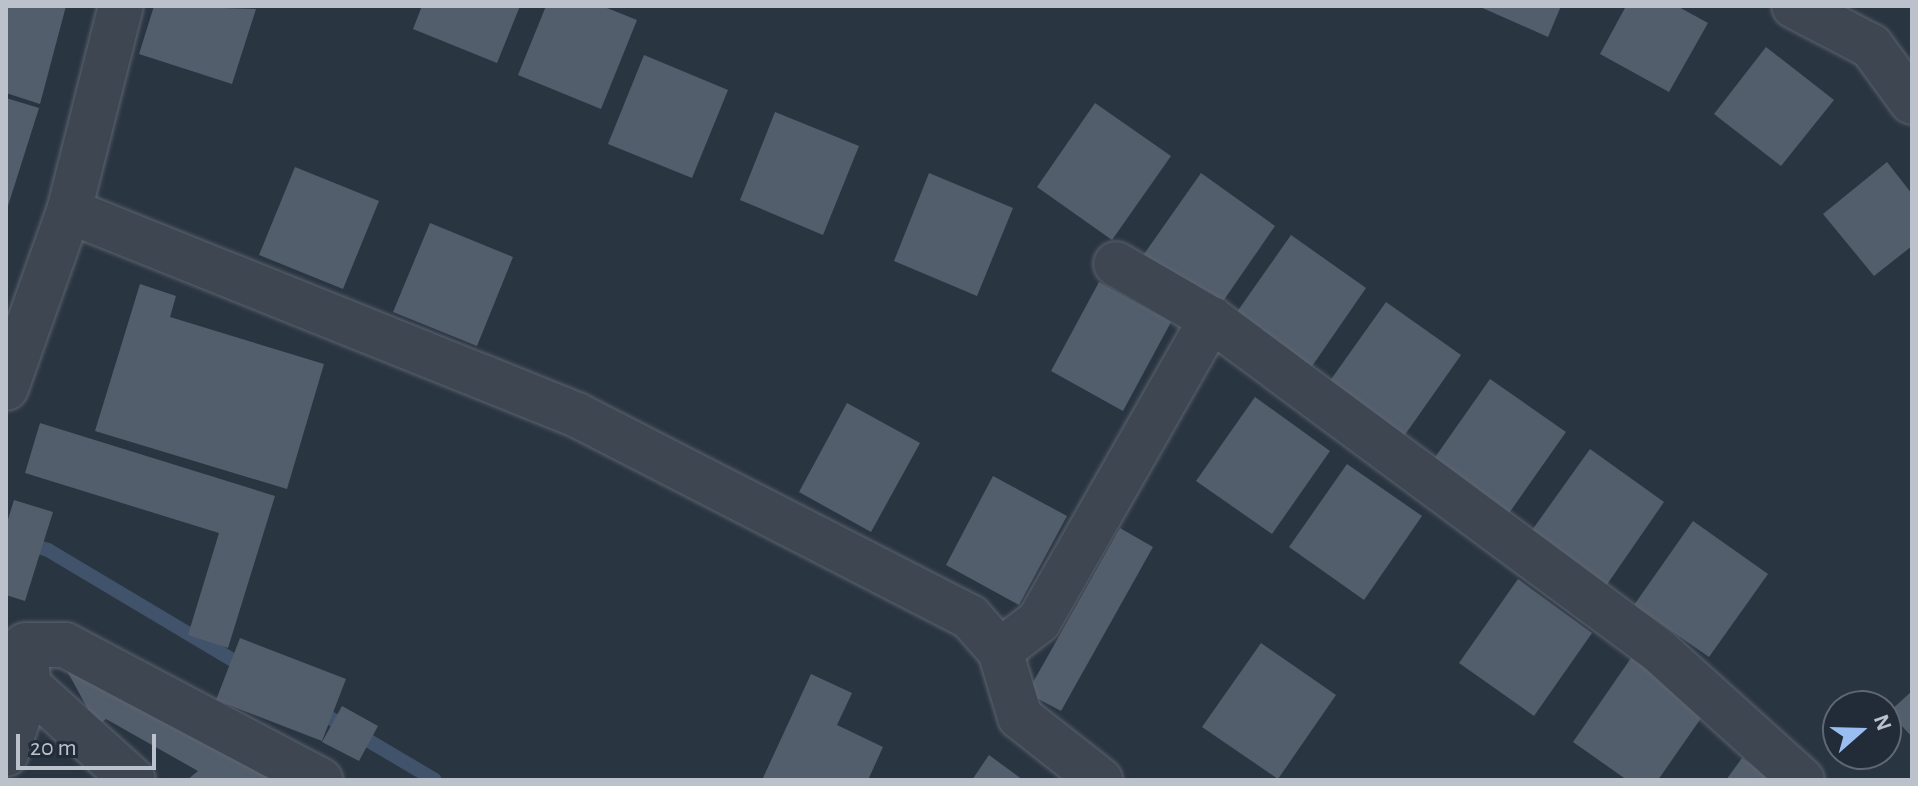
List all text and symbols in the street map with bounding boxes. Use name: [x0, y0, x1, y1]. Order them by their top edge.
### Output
north arrow: [1822, 690, 1902, 770]
text: N: [1870, 712, 1896, 733]
scale bar: [20, 718, 160, 768]
text: 20 m: [30, 736, 77, 760]

